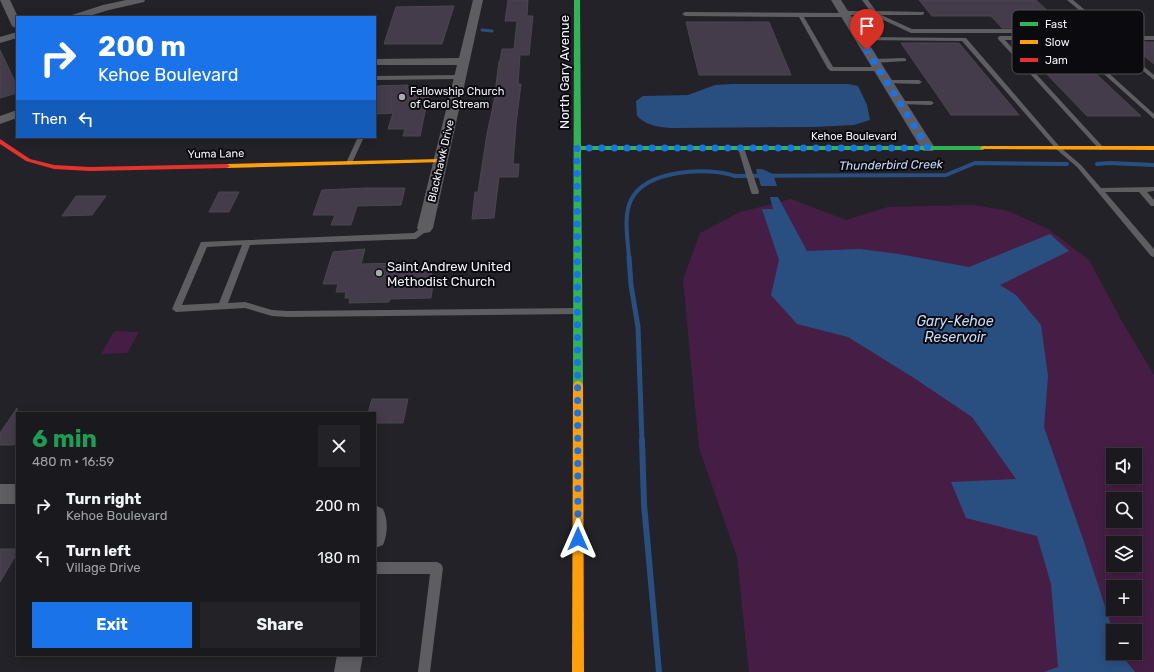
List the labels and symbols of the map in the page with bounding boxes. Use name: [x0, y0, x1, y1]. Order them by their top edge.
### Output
pin: [850, 9, 884, 50]
legend: [1012, 10, 1144, 74]
street label: North Gary Avenue: [557, 15, 572, 129]
text: Fast: [1045, 18, 1068, 31]
text: Slow: [1045, 36, 1070, 49]
text: Jam: [1045, 54, 1068, 67]
place label: Fellowship Church of Carol Stream: [410, 85, 504, 111]
marker: Fellowship Church of Carol Stream: [397, 92, 407, 102]
street label: Blackhawk Drive: [425, 119, 457, 203]
street label: Kehoe Boulevard: [811, 130, 897, 143]
street label: Yuma Lane: [188, 147, 244, 161]
water label: Thunderbird Creek: [839, 157, 944, 173]
place label: Saint Andrew United Methodist Church: [387, 259, 511, 289]
marker: Saint Andrew United Methodist Church: [374, 268, 384, 278]
water label: Gary-Kehoe Reservoir: [916, 313, 994, 346]
position arrow: [557, 518, 599, 560]

